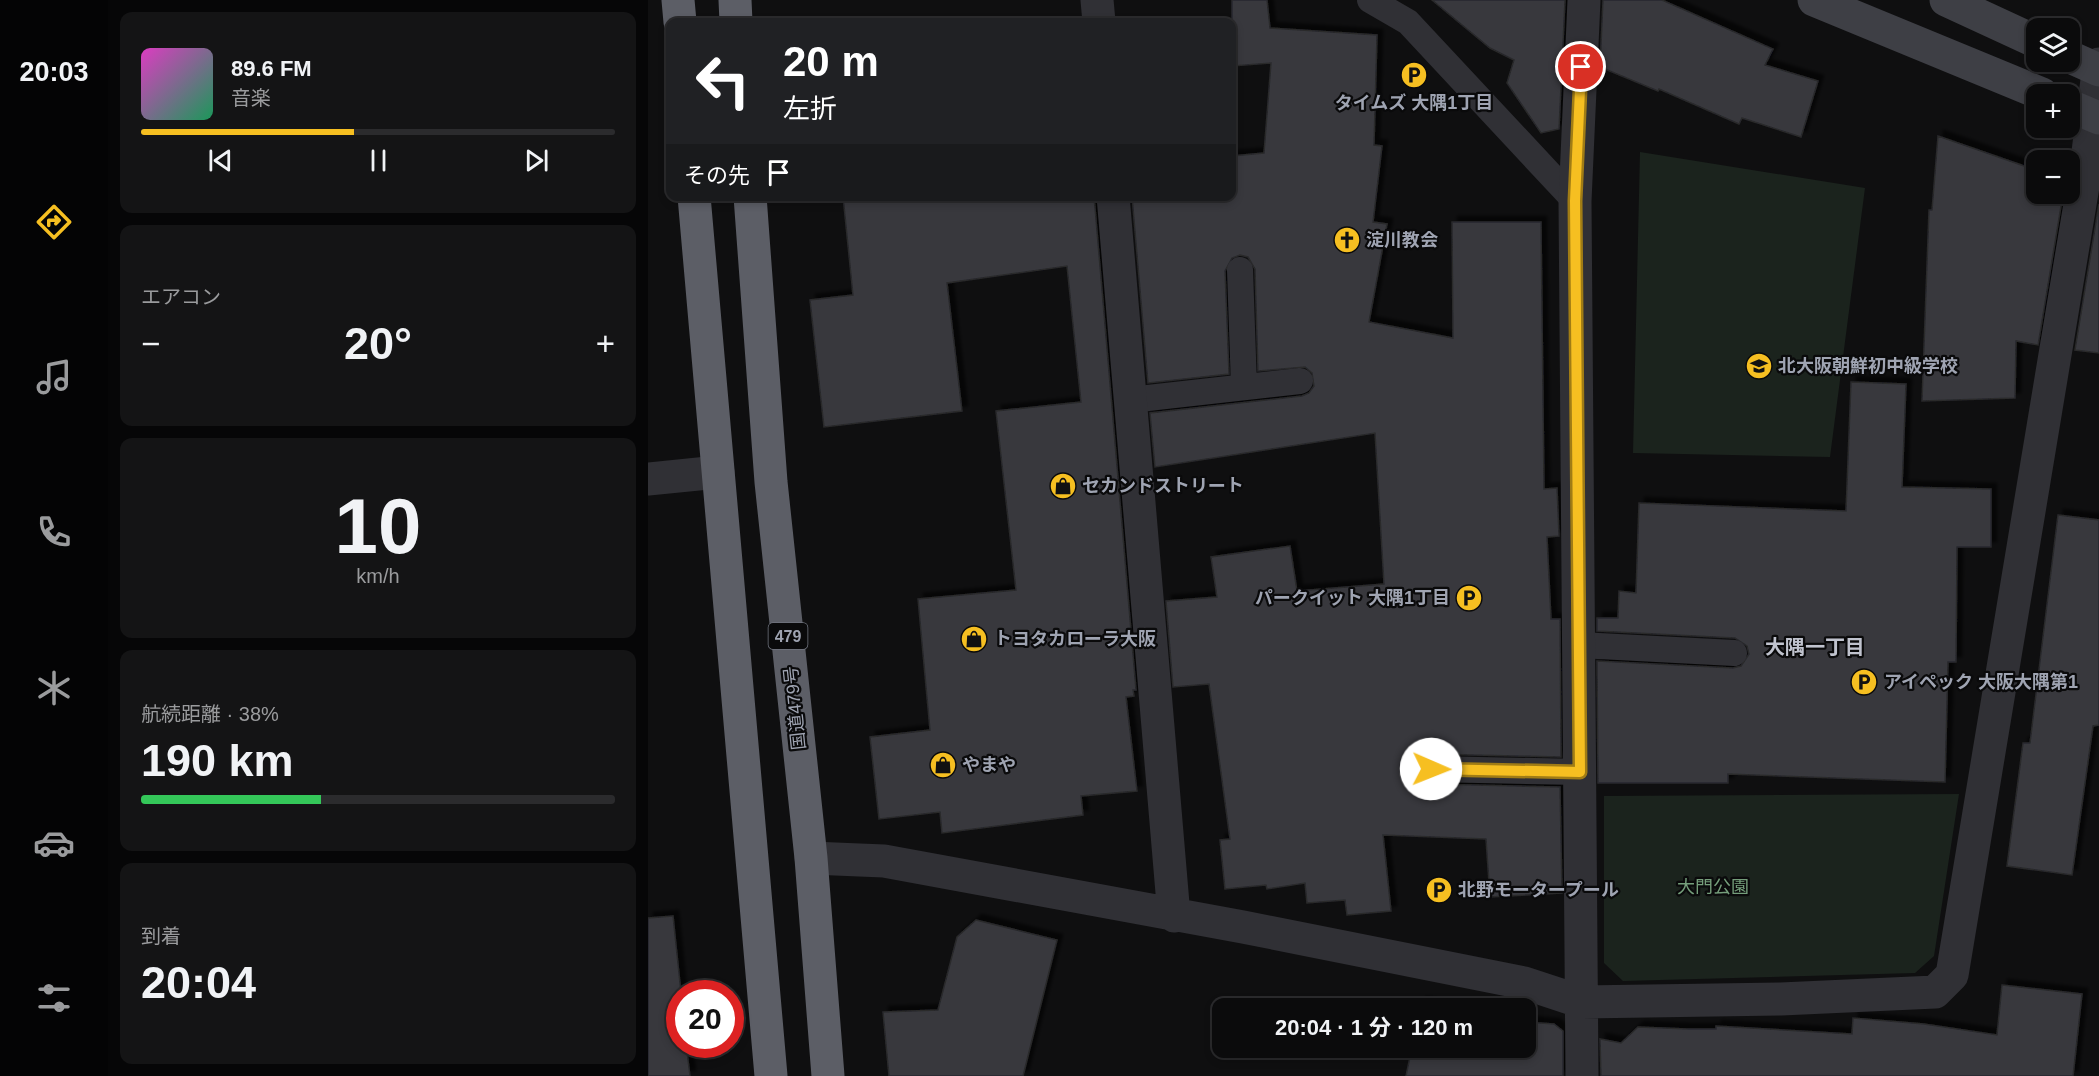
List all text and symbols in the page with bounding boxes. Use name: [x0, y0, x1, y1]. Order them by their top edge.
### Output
map controls: [2026, 18, 2080, 204]
button: layers: [2026, 18, 2080, 72]
text: 20 m: [783, 38, 879, 85]
pin: [1555, 41, 1606, 92]
icon: left: [684, 42, 762, 120]
icon: arrive: [1564, 50, 1597, 83]
text: 89.6 FM: [231, 56, 312, 81]
text: 20:03: [19, 57, 89, 87]
parking icon: タイムズ 大隅1丁目: [1399, 60, 1429, 90]
button: +: [2026, 84, 2080, 138]
text: 音楽: [231, 87, 271, 109]
place label: タイムズ 大隅1丁目: [1335, 93, 1493, 113]
text: 左折: [783, 94, 837, 124]
icon: previous: [204, 144, 237, 177]
icon: pause: [362, 144, 395, 177]
icon: next: [520, 144, 553, 177]
button: −: [2026, 150, 2080, 204]
icon: arrive: [762, 156, 795, 189]
text: その先: [684, 163, 750, 188]
icon: directions: [33, 201, 75, 243]
church icon: 淀川教会: [1332, 225, 1362, 255]
place label: 淀川教会: [1366, 230, 1438, 250]
text: エアコン: [141, 286, 221, 308]
text: 20°: [344, 318, 412, 369]
text: −: [141, 325, 160, 362]
text: +: [596, 325, 615, 362]
school or university icon: 北大阪朝鮮初中級学校: [1744, 351, 1774, 381]
place label: 北大阪朝鮮初中級学校: [1778, 355, 1958, 376]
icon: music: [33, 356, 75, 398]
shop icon: セカンドストリート: [1048, 471, 1078, 501]
place label: セカンドストリート: [1082, 476, 1244, 496]
text: 10: [335, 482, 421, 570]
icon: phone: [33, 511, 75, 553]
text: km/h: [356, 565, 400, 587]
parking icon: パークイット 大隅1丁目: [1454, 583, 1484, 613]
place label: パークイット 大隅1丁目: [1255, 588, 1450, 608]
road number: 479: [768, 623, 808, 649]
shop icon: トヨタカローラ大阪: [959, 624, 989, 654]
place label: トヨタカローラ大阪: [994, 629, 1156, 649]
district label: 大隅一丁目: [1765, 636, 1865, 658]
street label: 国道479号: [781, 665, 809, 751]
icon: climate: [33, 667, 75, 709]
parking icon: アイペック 大阪大隅第1: [1849, 667, 1879, 697]
place label: アイペック 大阪大隅第1: [1884, 672, 2078, 692]
text: 航続距離 · 38%: [141, 703, 279, 725]
text: 190 km: [141, 735, 294, 786]
position arrow: [1399, 737, 1463, 801]
shop icon: やまや: [928, 750, 958, 780]
place label: やまや: [962, 755, 1016, 775]
icon: car: [33, 822, 75, 864]
parking icon: 北野モータープール: [1424, 875, 1454, 905]
park label: 大門公園: [1677, 877, 1749, 897]
place label: 北野モータープール: [1458, 880, 1619, 900]
text: 到着: [141, 925, 181, 947]
text: 20:04: [141, 957, 256, 1008]
icon: filters: [33, 977, 75, 1019]
speed limit sign: 20: [666, 980, 744, 1058]
text: 20:04 · 1 分 · 120 m: [1275, 1015, 1473, 1040]

